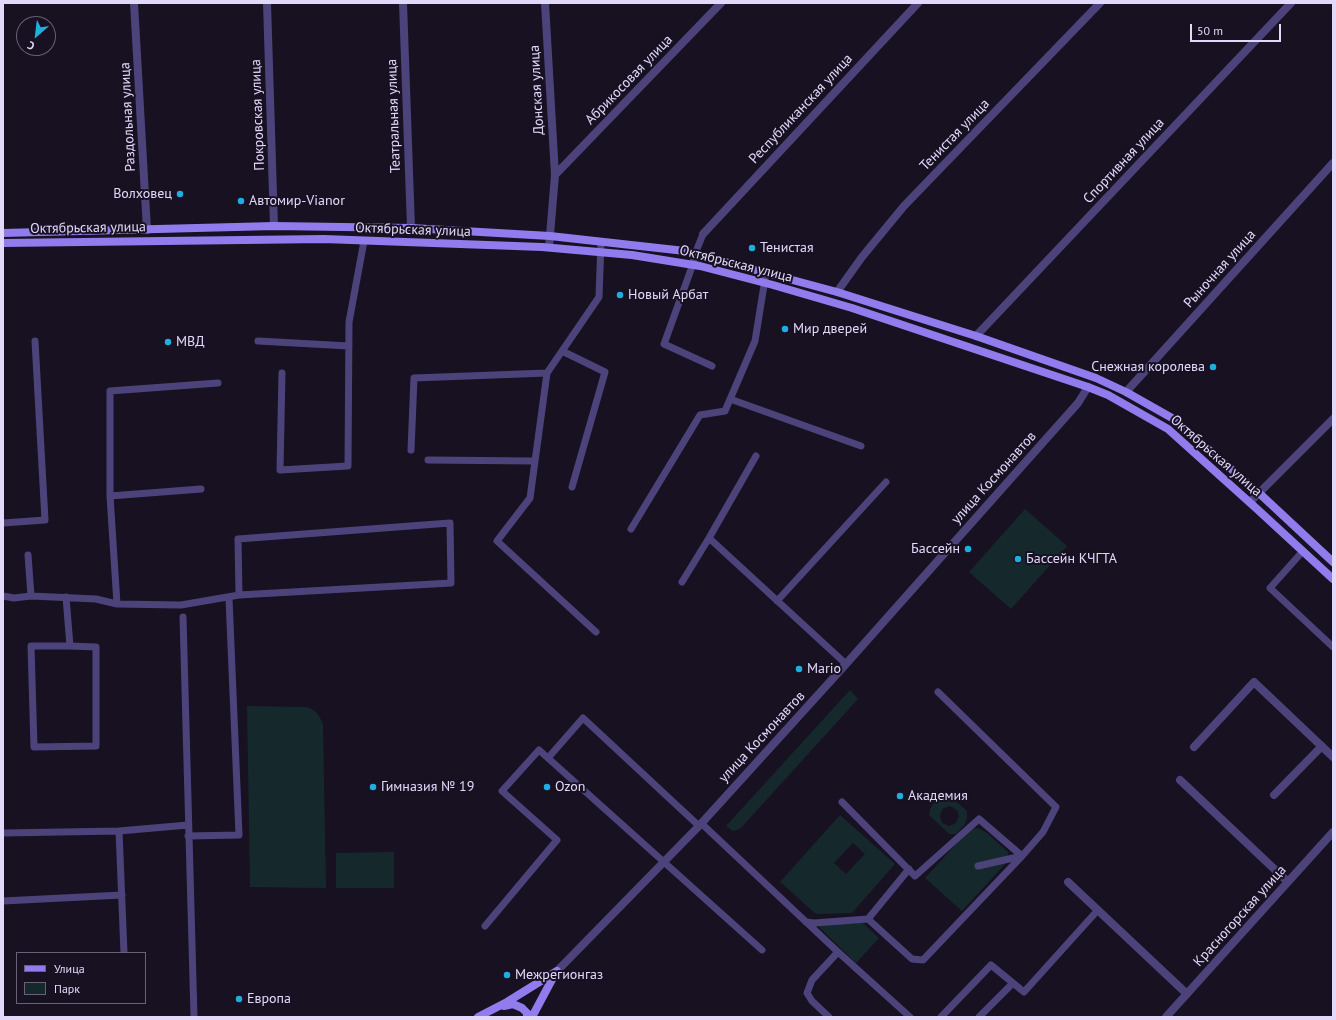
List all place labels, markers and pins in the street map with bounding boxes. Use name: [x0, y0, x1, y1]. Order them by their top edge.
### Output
place label: Волховец: [113, 186, 172, 202]
marker: Волховец: [175, 189, 185, 199]
place label: Автомир-Vianor: [249, 193, 345, 209]
marker: Автомир-Vianor: [236, 196, 246, 206]
place label: Тенистая: [760, 240, 814, 256]
marker: Тенистая: [747, 243, 757, 253]
place label: Новый Арбат: [628, 287, 708, 303]
marker: Новый Арбат: [615, 290, 625, 300]
place label: Мир дверей: [793, 321, 867, 337]
marker: Мир дверей: [780, 324, 790, 334]
place label: МВД: [176, 334, 205, 350]
marker: МВД: [163, 337, 173, 347]
place label: Снежная королева: [1091, 359, 1205, 375]
marker: Снежная королева: [1208, 362, 1218, 372]
place label: Бассейн: [911, 541, 960, 557]
marker: Бассейн: [963, 544, 973, 554]
place label: Бассейн КЧГТА: [1026, 551, 1117, 567]
marker: Бассейн КЧГТА: [1013, 554, 1023, 564]
place label: Mario: [807, 661, 841, 677]
marker: Mario: [794, 664, 804, 674]
place label: Гимназия № 19: [381, 779, 474, 795]
place label: Ozon: [555, 779, 585, 795]
marker: Гимназия № 19: [368, 782, 378, 792]
marker: Ozon: [542, 782, 552, 792]
place label: Академия: [908, 788, 968, 804]
marker: Академия: [895, 791, 905, 801]
place label: Межрегионгаз: [515, 967, 603, 983]
marker: Межрегионгаз: [502, 970, 512, 980]
place label: Европа: [247, 991, 291, 1007]
marker: Европа: [234, 994, 244, 1004]

